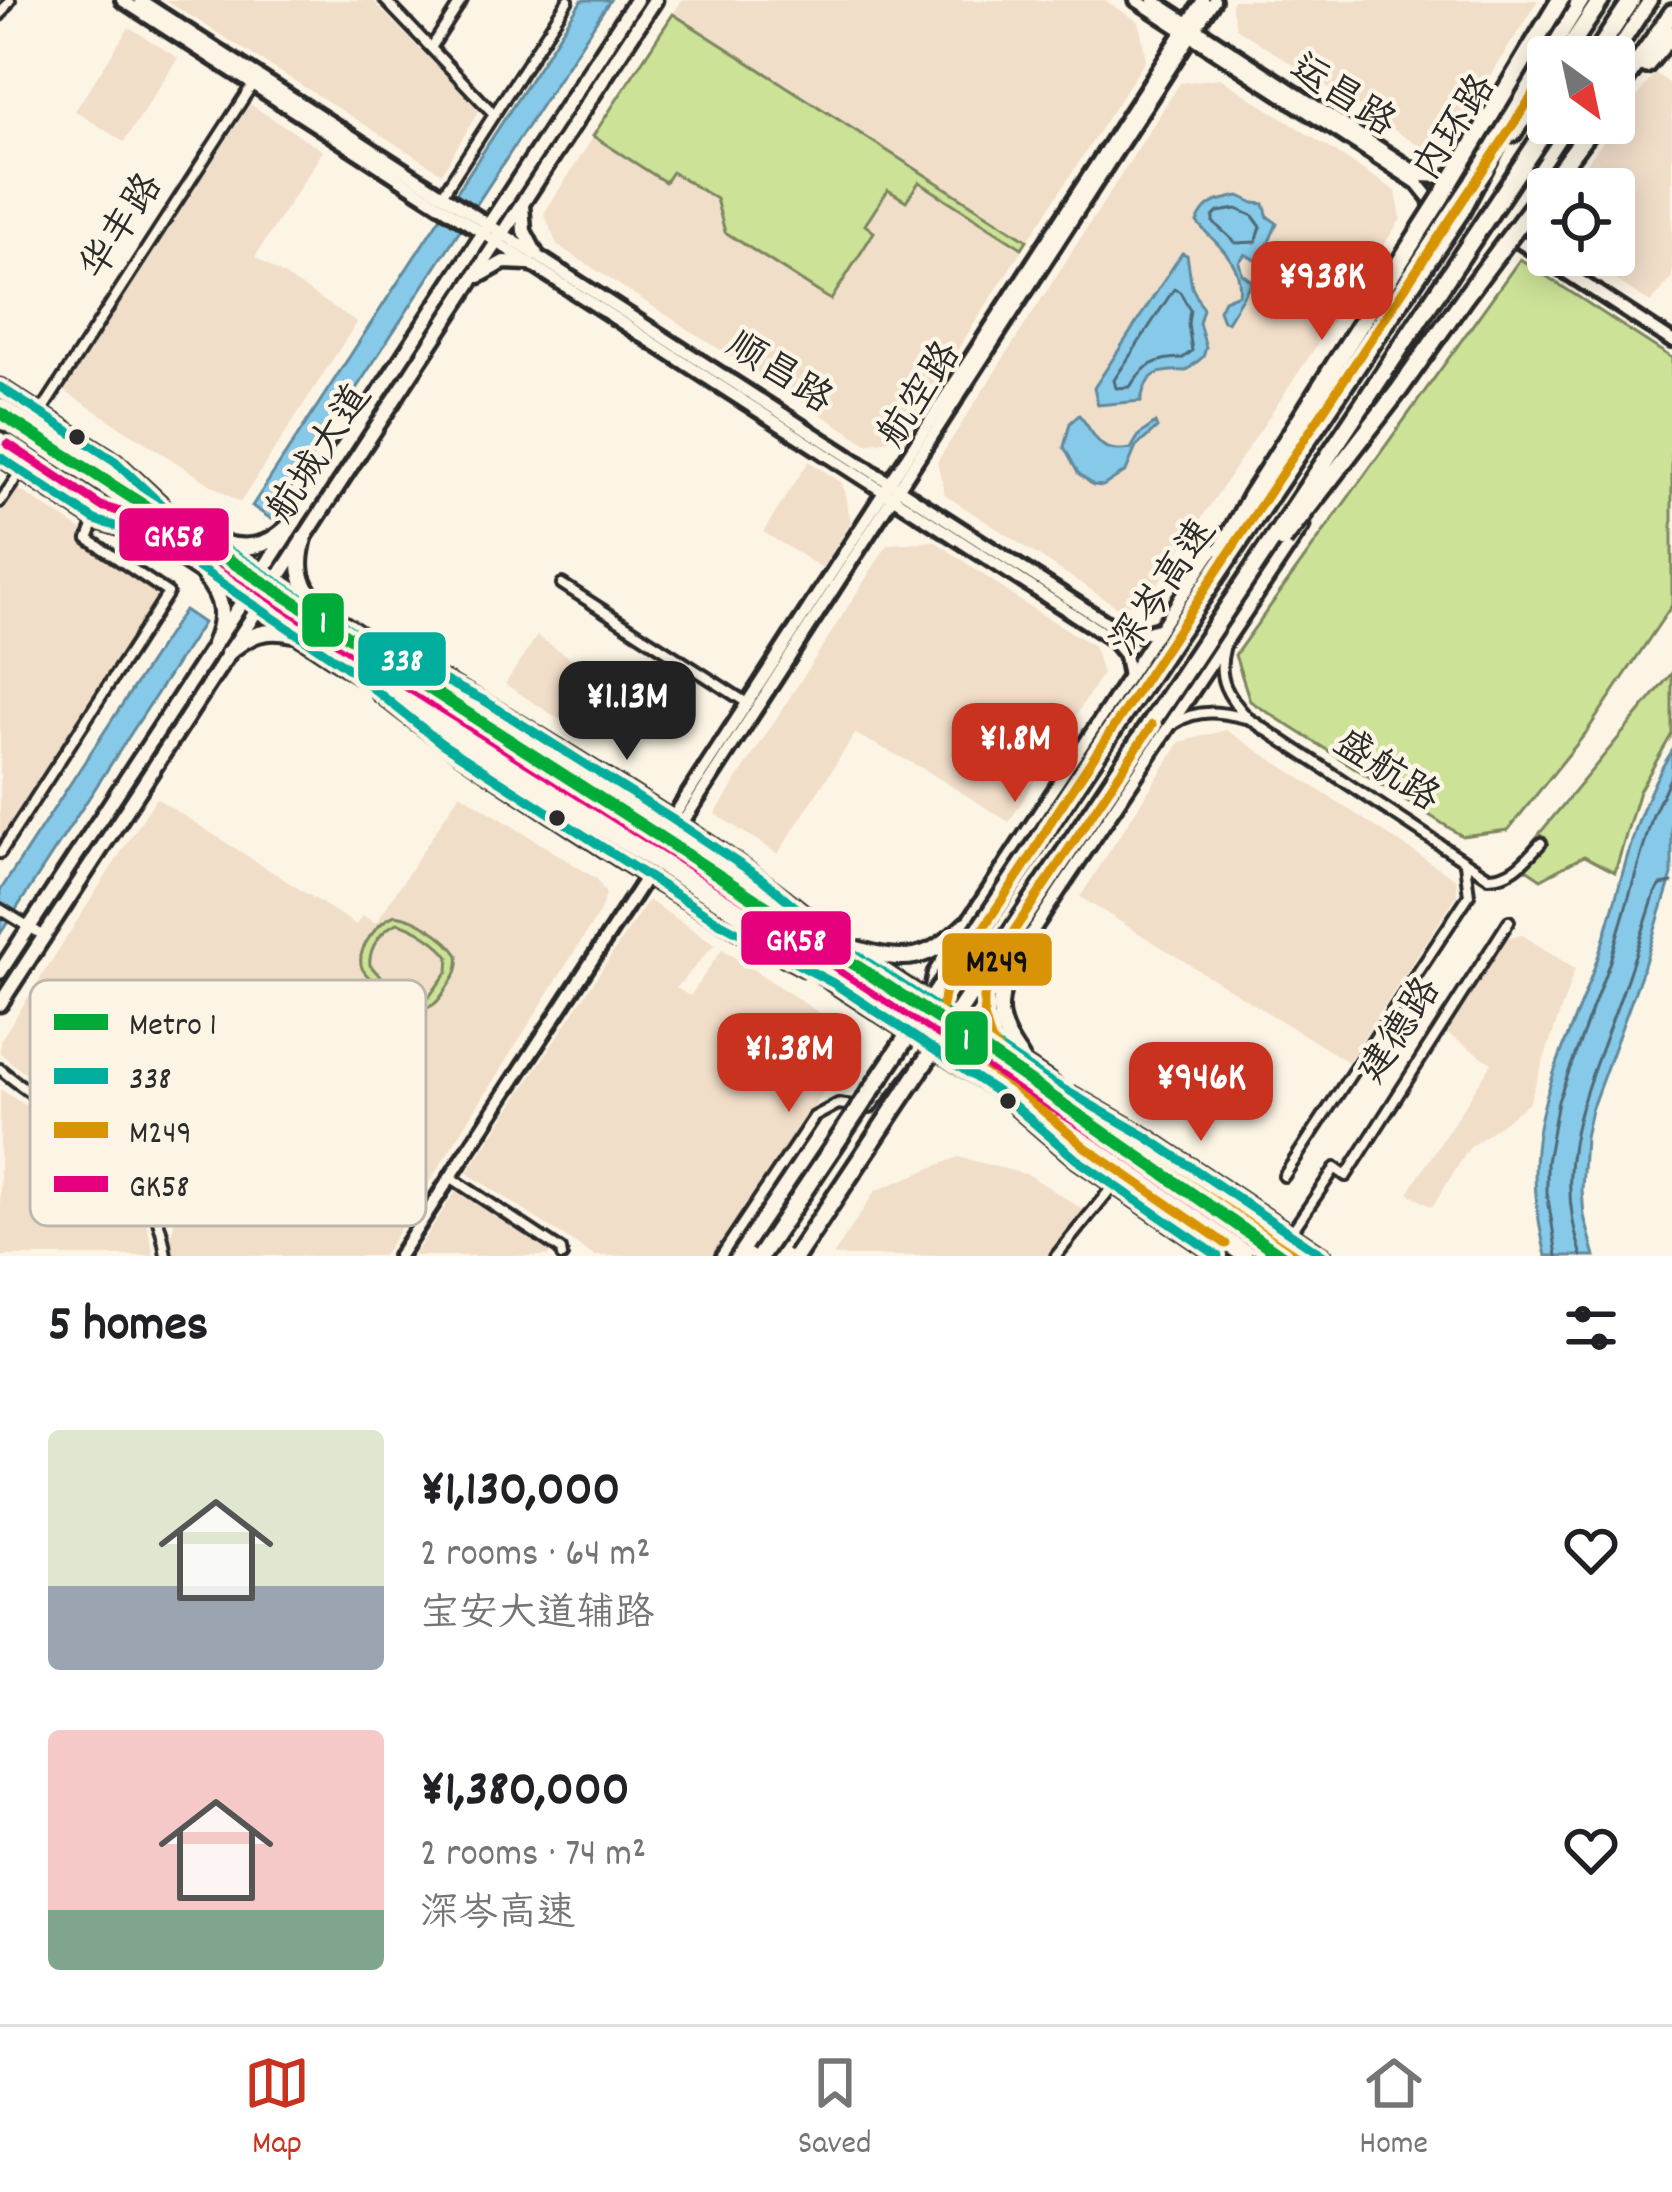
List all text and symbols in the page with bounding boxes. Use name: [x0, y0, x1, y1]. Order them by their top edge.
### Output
north arrow: [1527, 36, 1635, 144]
map controls: [1527, 36, 1635, 276]
street label: 运昌路: [1277, 43, 1405, 153]
street label: 内环路: [1402, 65, 1512, 193]
street label: 华丰路: [69, 164, 179, 292]
button: locate: [1527, 168, 1635, 276]
pin: ¥938K: [1238, 241, 1406, 343]
text: ¥938K: [1278, 252, 1366, 307]
street label: 顺昌路: [714, 320, 842, 430]
street label: 航空路: [867, 332, 977, 460]
street label: 航城大道: [256, 375, 388, 535]
unlabelled marker: [66, 426, 88, 448]
line badge: GK58: [117, 506, 231, 563]
street label: 深岑高速: [1100, 509, 1232, 669]
text: GK58: [144, 516, 204, 563]
line badge: 1: [300, 591, 346, 649]
text: 1: [319, 602, 327, 649]
line badge: 338: [356, 630, 448, 688]
text: 338: [381, 640, 423, 687]
pin: ¥1.13M: [529, 661, 725, 763]
text: ¥1.13M: [586, 672, 668, 727]
pin: ¥1.8M: [931, 703, 1099, 805]
text: ¥1.8M: [979, 714, 1051, 769]
street label: 盛航路: [1321, 718, 1449, 828]
unlabelled marker: [546, 807, 568, 829]
line badge: GK58: [739, 909, 853, 967]
text: GK58: [766, 920, 826, 967]
line badge: M249: [940, 931, 1054, 988]
text: M249: [966, 941, 1028, 988]
street label: 建德路: [1347, 968, 1457, 1096]
legend: [30, 980, 426, 1226]
text: Metro 1: [129, 1004, 217, 1051]
line badge: 1: [943, 1009, 990, 1067]
pin: ¥1.38M: [691, 1013, 887, 1115]
text: 1: [962, 1019, 970, 1066]
text: ¥1.38M: [744, 1024, 834, 1079]
pin: ¥946K: [1117, 1042, 1285, 1144]
text: ¥946K: [1156, 1053, 1246, 1108]
text: 338: [129, 1058, 172, 1105]
unlabelled marker: [997, 1090, 1019, 1112]
text: M249: [129, 1112, 192, 1159]
text: GK58: [129, 1166, 189, 1213]
text: 5 homes: [48, 1292, 208, 1364]
icon: filters: [1558, 1295, 1624, 1361]
text: ¥1,130,000: [420, 1457, 620, 1529]
icon: home: [144, 1478, 288, 1622]
icon: heart: [1558, 1517, 1624, 1583]
text: 2 rooms · 64 m²: [420, 1529, 650, 1584]
text: 宝安大道辅路: [420, 1589, 654, 1644]
text: ¥1,380,000: [420, 1757, 630, 1829]
icon: home: [144, 1778, 288, 1922]
icon: heart: [1558, 1817, 1624, 1883]
text: 2 rooms · 74 m²: [420, 1829, 646, 1884]
text: 深岑高速: [420, 1889, 576, 1944]
tab: Map: [244, 2050, 310, 2169]
tab: Saved: [798, 2050, 871, 2169]
tab: Home: [1359, 2050, 1428, 2169]

